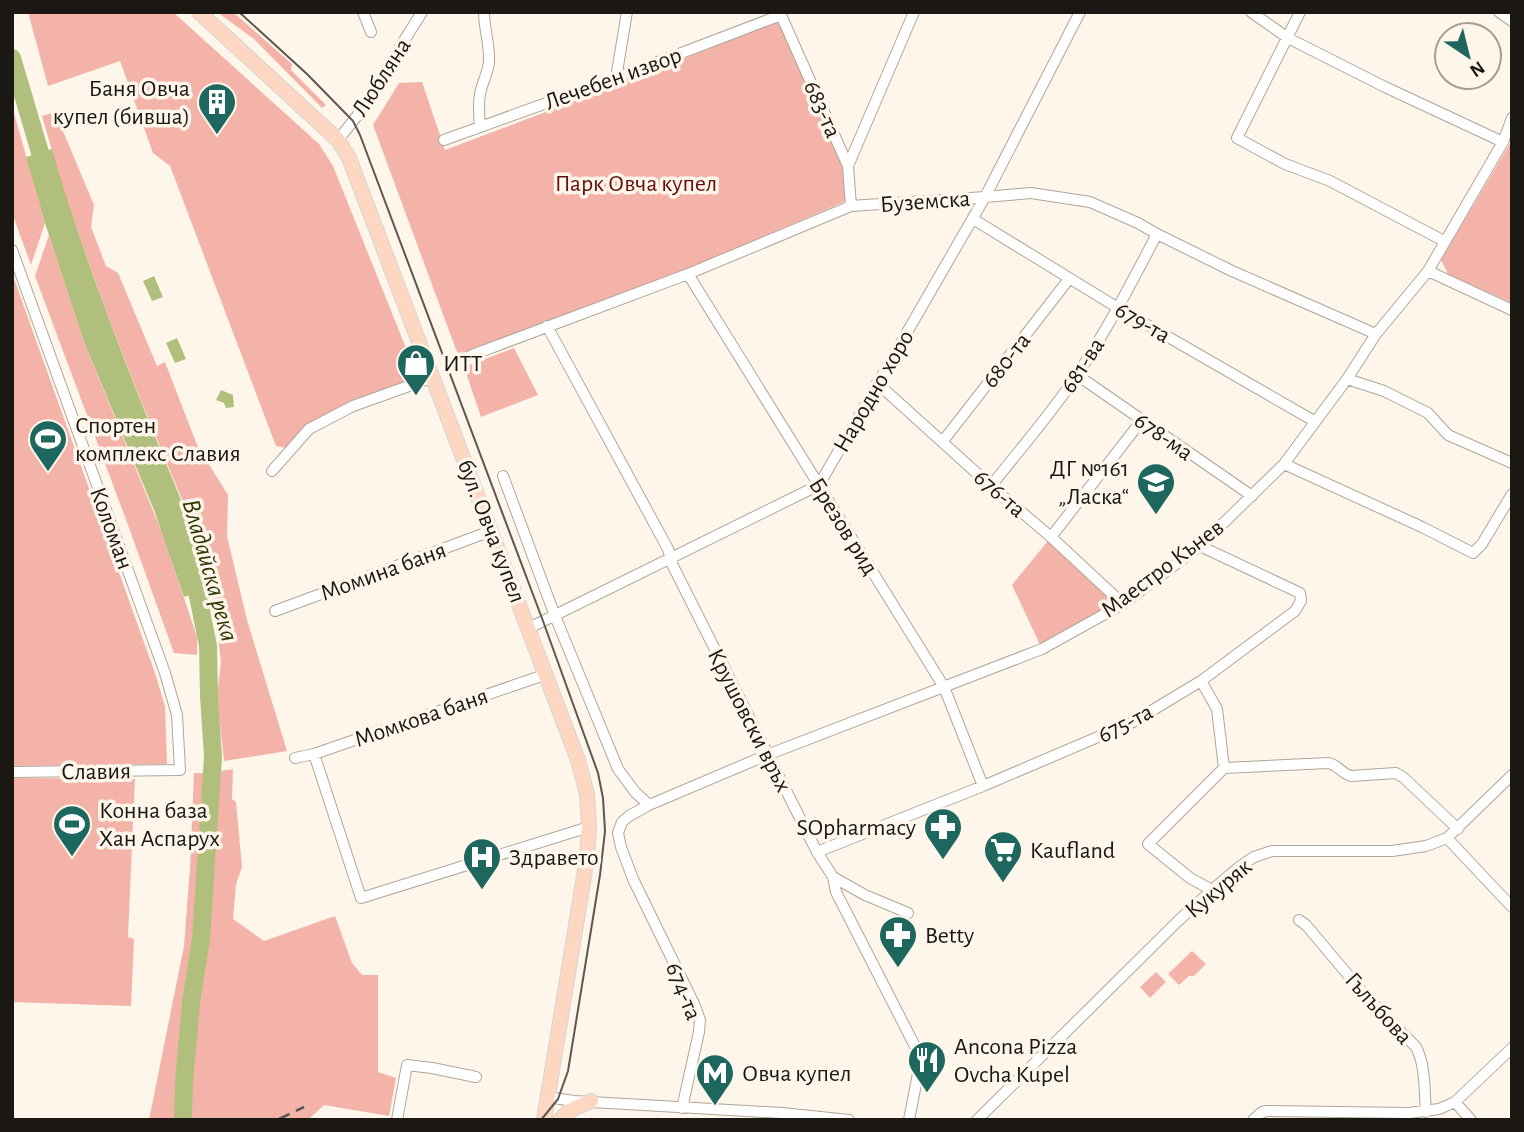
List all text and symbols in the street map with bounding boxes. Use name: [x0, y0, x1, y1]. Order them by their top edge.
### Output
north arrow: [1433, 21, 1503, 91]
street label: Любляна: [348, 34, 416, 121]
street label: Лечебен извор: [542, 43, 685, 115]
text: N: [1466, 57, 1488, 80]
place label: Баня Овча купел (бивша): [53, 77, 190, 129]
street label: 683-та: [799, 77, 845, 141]
building icon: Баня Овча купел (бивша): [196, 81, 238, 136]
park label: Парк Овча купел: [555, 172, 717, 196]
street label: Буземска: [879, 187, 971, 217]
street label: 679-та: [1111, 298, 1174, 348]
street label: Народно хоро: [829, 326, 919, 457]
street label: 680-та: [978, 329, 1035, 393]
street label: 681-ва: [1056, 334, 1109, 397]
shop icon: ИТТ: [395, 342, 437, 397]
place label: ИТТ: [443, 352, 483, 376]
street label: 678-ма: [1130, 408, 1197, 466]
place label: Спортен комплекс Славия: [75, 414, 241, 466]
sports icon: Спортен комплекс Славия: [27, 418, 69, 473]
street label: бул. Овча купел: [453, 456, 529, 606]
place label: ДГ №161 „Ласка“: [1050, 457, 1129, 509]
school or university icon: ДГ №161 „Ласка“: [1135, 461, 1177, 516]
street label: 676-та: [969, 465, 1030, 522]
street label: Брезов рид: [804, 474, 882, 579]
street label: Коломан: [85, 484, 137, 573]
water label: Владайска река: [177, 496, 243, 644]
street label: Маестро Кънев: [1097, 515, 1228, 623]
street label: Момина баня: [317, 538, 449, 606]
street label: Крушовски връх: [703, 645, 796, 796]
street label: Момкова баня: [351, 684, 491, 752]
street label: 675-та: [1094, 700, 1157, 748]
street label: Славия: [61, 759, 131, 785]
place label: Конна база Хан Аспарух: [99, 799, 220, 851]
sports icon: Конна база Хан Аспарух: [51, 803, 93, 858]
pharmacy icon: SOpharmacy: [922, 806, 964, 861]
place label: SOpharmacy: [796, 816, 916, 840]
supermarket icon: Kaufland: [982, 829, 1024, 884]
hospital icon: Здравето: [461, 836, 503, 891]
place label: Kaufland: [1030, 839, 1115, 863]
place label: Здравето: [509, 846, 599, 870]
street label: Кукуряк: [1181, 854, 1256, 923]
pharmacy icon: Betty: [877, 914, 919, 969]
place label: Betty: [925, 924, 974, 948]
street label: 674-та: [661, 959, 705, 1024]
street label: Гълъбова: [1340, 968, 1417, 1049]
place label: Ancona Pizza Ovcha Kupel: [954, 1035, 1077, 1087]
restaurant icon: Ancona Pizza Ovcha Kupel: [906, 1039, 948, 1094]
metro station icon: Овча купел: [694, 1052, 736, 1107]
place label: Овча купел: [742, 1062, 851, 1086]

